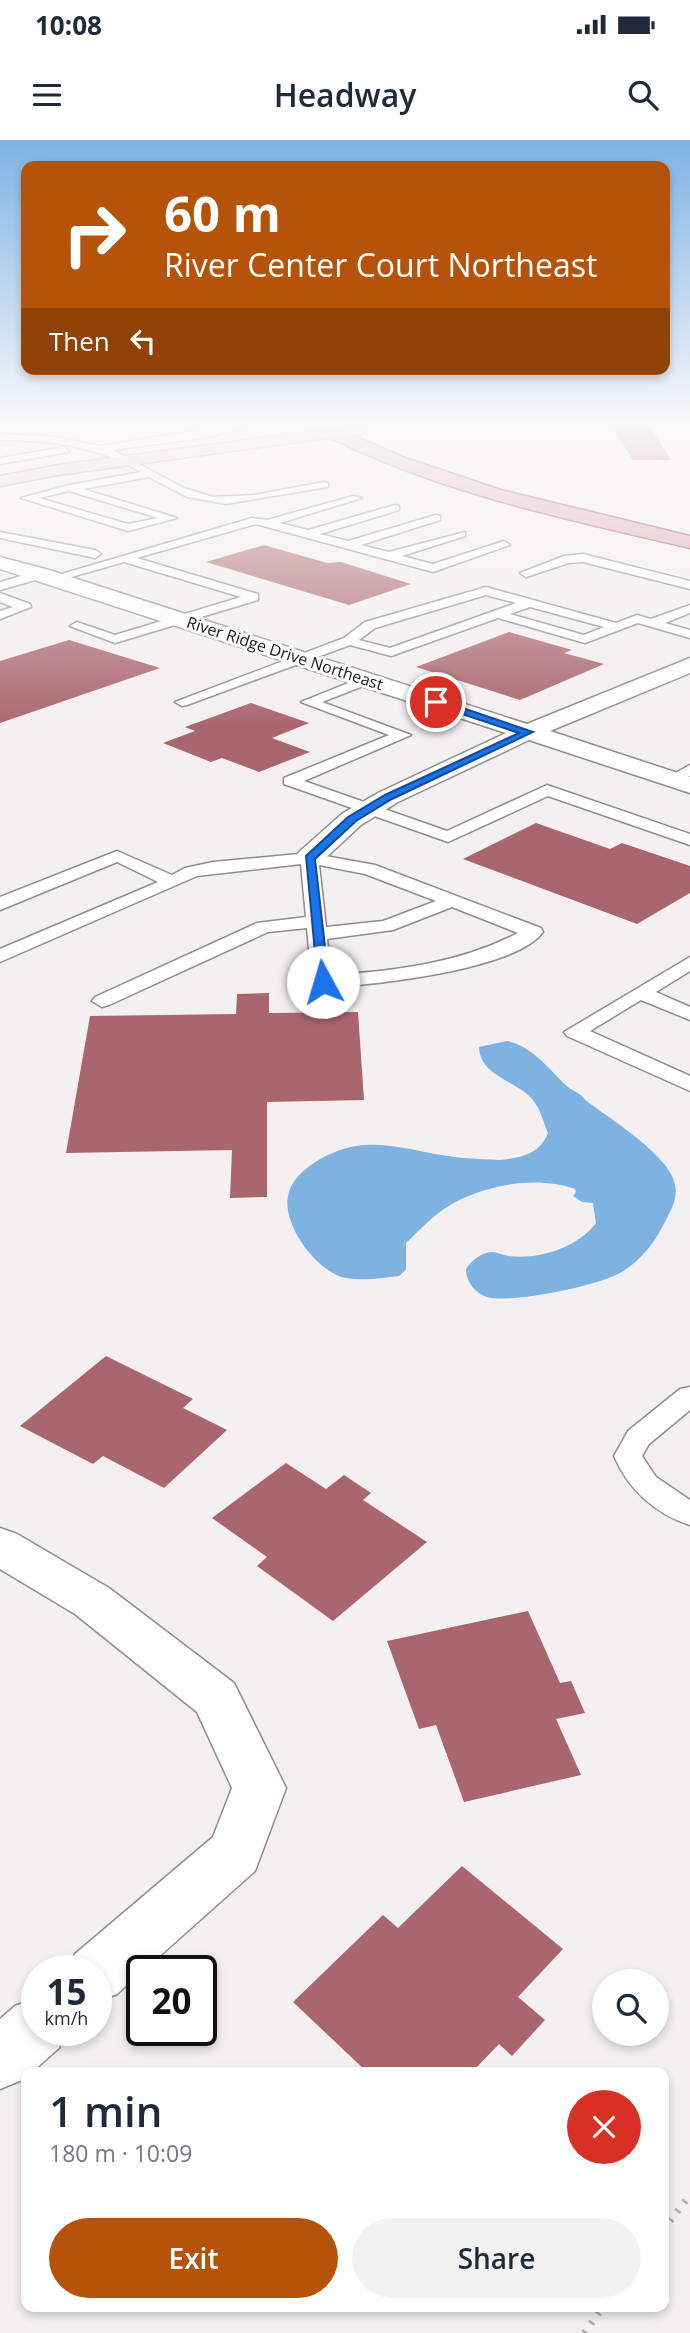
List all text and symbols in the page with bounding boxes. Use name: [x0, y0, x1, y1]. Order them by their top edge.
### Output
text: 10:08: [35, 7, 102, 43]
text: Headway: [274, 73, 416, 116]
icon: menu: [28, 76, 66, 114]
icon: search: [624, 76, 662, 114]
text: 60 m: [164, 180, 281, 246]
icon: right: [49, 189, 140, 280]
text: River Center Court Northeast: [164, 243, 597, 286]
icon: left: [124, 322, 162, 360]
text: Then: [49, 323, 110, 359]
street label: River Ridge Drive Northeast: [184, 611, 386, 695]
pin: [406, 672, 466, 732]
icon: arrive: [417, 683, 455, 721]
position arrow: [286, 945, 360, 1019]
speed limit sign: 20: [126, 1955, 217, 2046]
text: 15: [46, 1968, 87, 2015]
map controls: [592, 1969, 669, 2046]
button: search: [592, 1969, 669, 2046]
text: km/h: [45, 2006, 88, 2030]
text: 1 min: [49, 2082, 162, 2139]
button: close: [567, 2090, 641, 2164]
text: 180 m · 10:09: [49, 2137, 192, 2169]
button: Exit: [49, 2218, 338, 2298]
button: Share: [352, 2218, 641, 2298]

